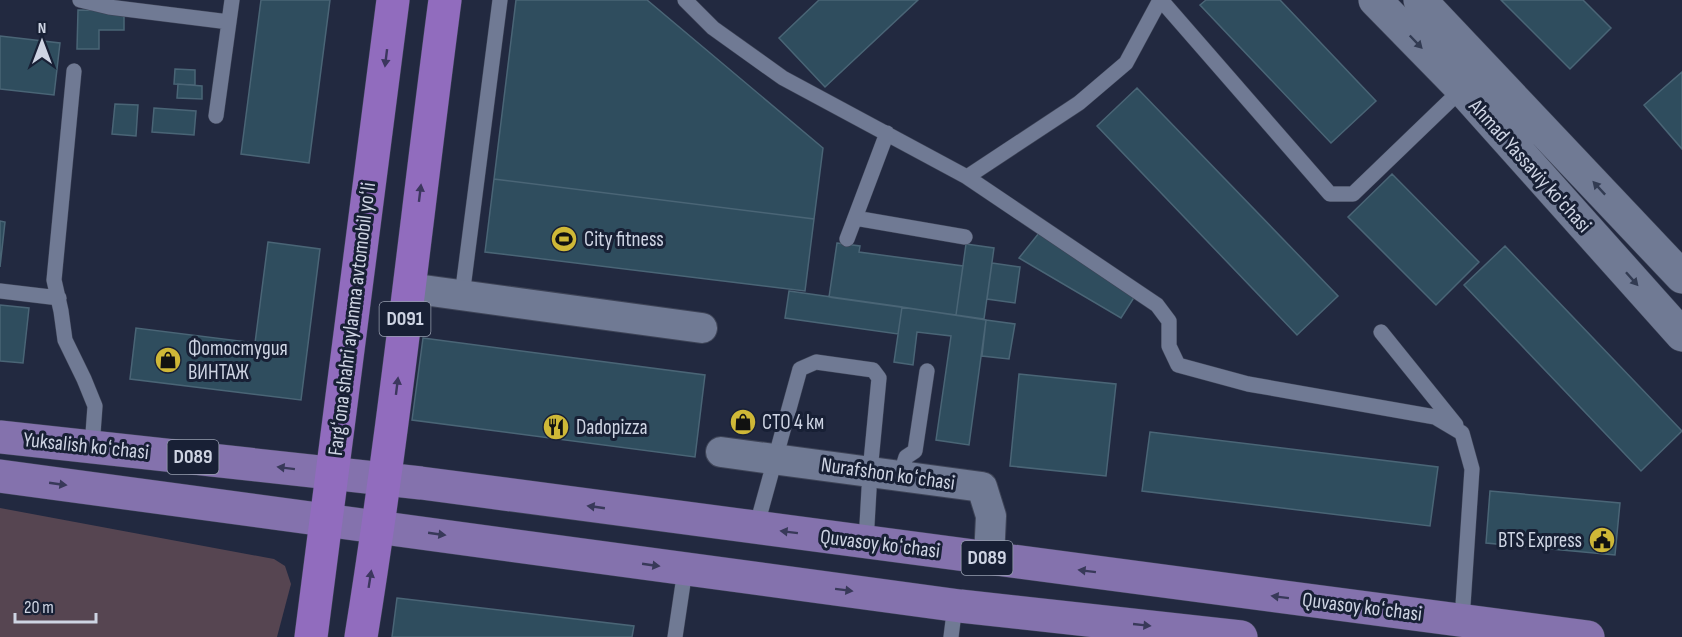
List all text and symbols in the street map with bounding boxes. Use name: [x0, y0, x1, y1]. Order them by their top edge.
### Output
north arrow: [12, 12, 72, 72]
text: N: [38, 19, 46, 38]
one-way arrow: [1409, 35, 1423, 50]
one-way arrow: [381, 49, 391, 68]
street label: Ahmad Yassaviy ko'chasi: [1463, 93, 1596, 238]
one-way arrow: [1592, 180, 1606, 195]
street label: Fargʻona shahri aylanma avtomobil yoʻli: [323, 181, 381, 457]
one-way arrow: [415, 183, 425, 202]
sports icon: City fitness: [549, 224, 579, 254]
place label: City fitness: [584, 227, 664, 252]
one-way arrow: [1625, 271, 1638, 286]
road number: D091: [380, 302, 430, 336]
place label: Фотостудия ВИНТАЖ: [188, 336, 288, 385]
shop icon: Фотостудия ВИНТАЖ: [153, 345, 183, 375]
one-way arrow: [392, 377, 402, 396]
shop icon: СТО 4 км: [728, 407, 758, 437]
place label: СТО 4 км: [762, 410, 824, 435]
restaurant icon: Dadopizza: [541, 412, 571, 442]
place label: Dadopizza: [576, 415, 648, 440]
street label: Yuksalish koʻchasi: [22, 427, 150, 465]
road number: D089: [168, 440, 218, 474]
street label: Nurafshon koʻchasi: [819, 452, 957, 496]
one-way arrow: [276, 463, 295, 472]
one-way arrow: [49, 480, 68, 489]
one-way arrow: [586, 502, 605, 511]
street label: Quvasoy koʻchasi: [819, 524, 941, 564]
public building icon: BTS Express: [1587, 525, 1617, 555]
one-way arrow: [780, 528, 799, 537]
place label: BTS Express: [1498, 528, 1582, 553]
one-way arrow: [427, 530, 446, 539]
road number: D089: [962, 541, 1012, 575]
one-way arrow: [641, 560, 660, 569]
one-way arrow: [1077, 566, 1096, 576]
one-way arrow: [366, 570, 375, 589]
scale bar: [15, 586, 96, 624]
one-way arrow: [835, 586, 854, 595]
street label: Quvasoy koʻchasi: [1301, 587, 1423, 627]
one-way arrow: [1271, 592, 1290, 601]
text: 20 m: [24, 597, 54, 618]
one-way arrow: [1132, 620, 1151, 630]

